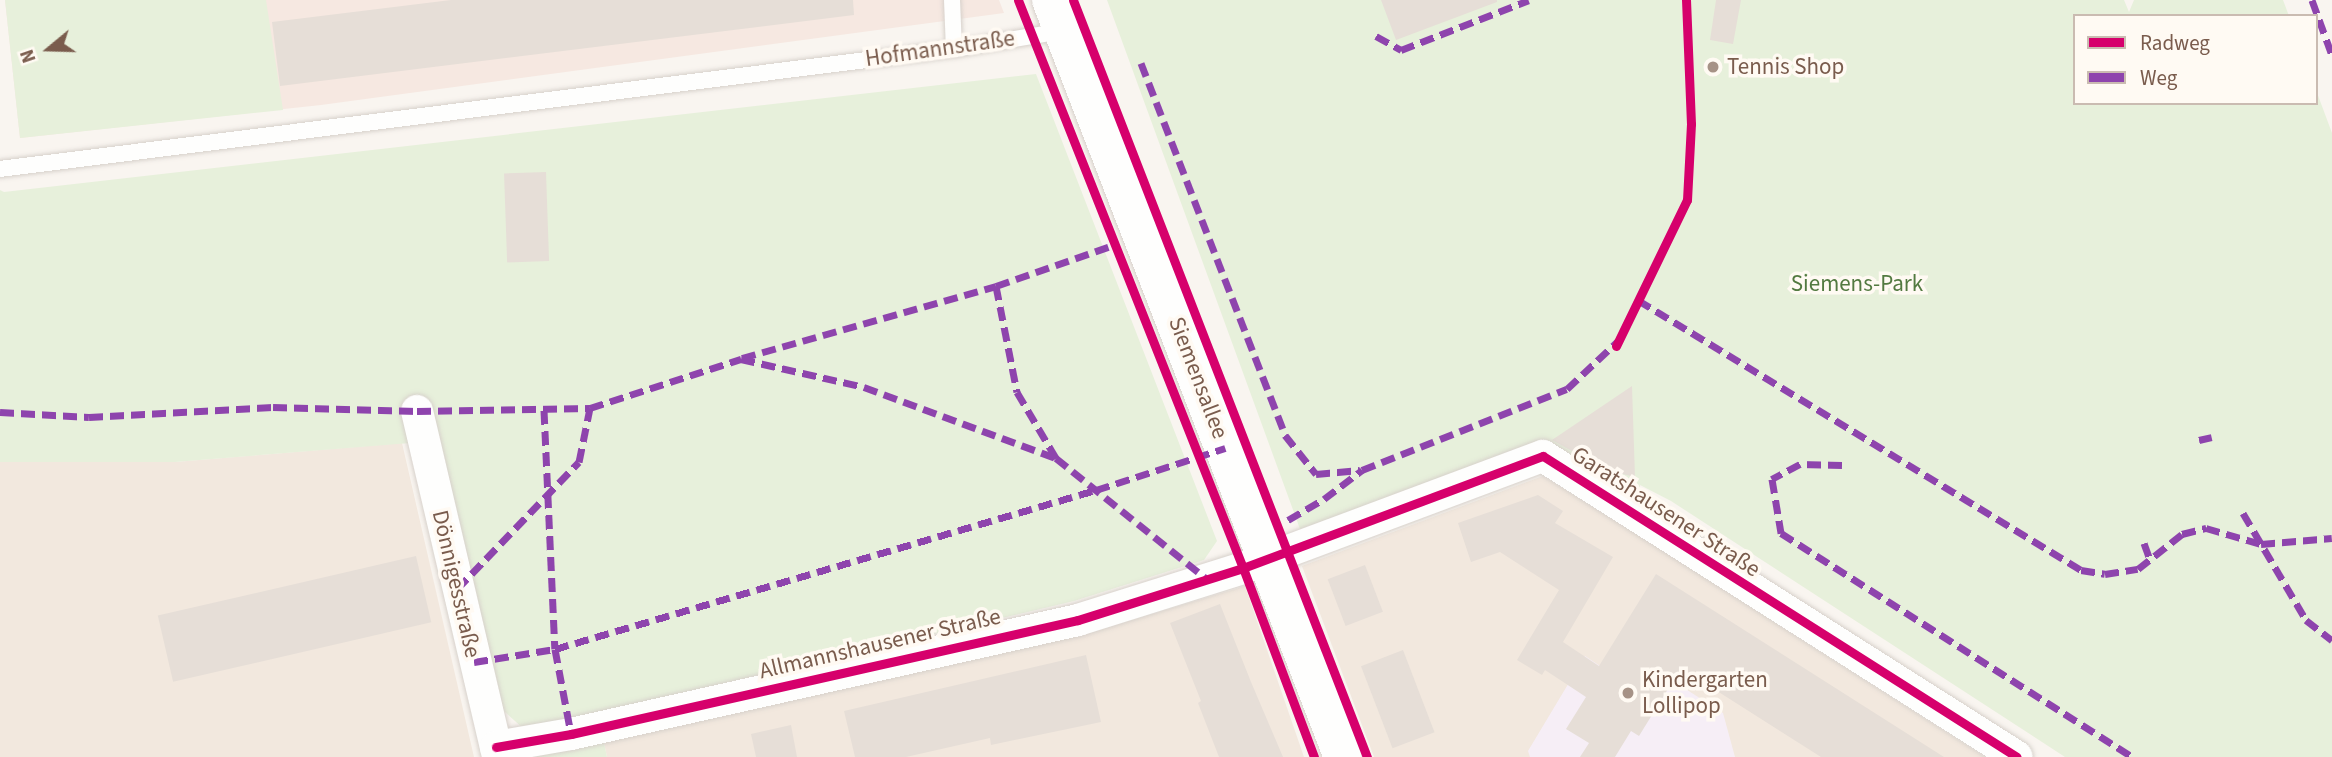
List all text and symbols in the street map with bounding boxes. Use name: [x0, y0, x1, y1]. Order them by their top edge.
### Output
north arrow: [14, 14, 84, 84]
legend: [2073, 14, 2318, 105]
street label: Hofmannstraße: [864, 25, 1016, 73]
text: Radweg: [2140, 28, 2210, 58]
text: N: [14, 46, 43, 66]
place label: Tennis Shop: [1727, 53, 1844, 81]
marker: Tennis Shop: [1705, 59, 1721, 75]
text: Weg: [2140, 63, 2177, 93]
park label: Siemens-Park: [1791, 270, 1923, 298]
street label: Siemensallee: [1162, 313, 1234, 443]
street label: Garatshausener Straße: [1567, 441, 1765, 583]
street label: Dönnigesstraße: [426, 508, 486, 660]
street label: Allmannshausener Straße: [757, 603, 1003, 685]
place label: Kindergarten Lollipop: [1642, 666, 1768, 720]
marker: Kindergarten Lollipop: [1620, 685, 1636, 701]

